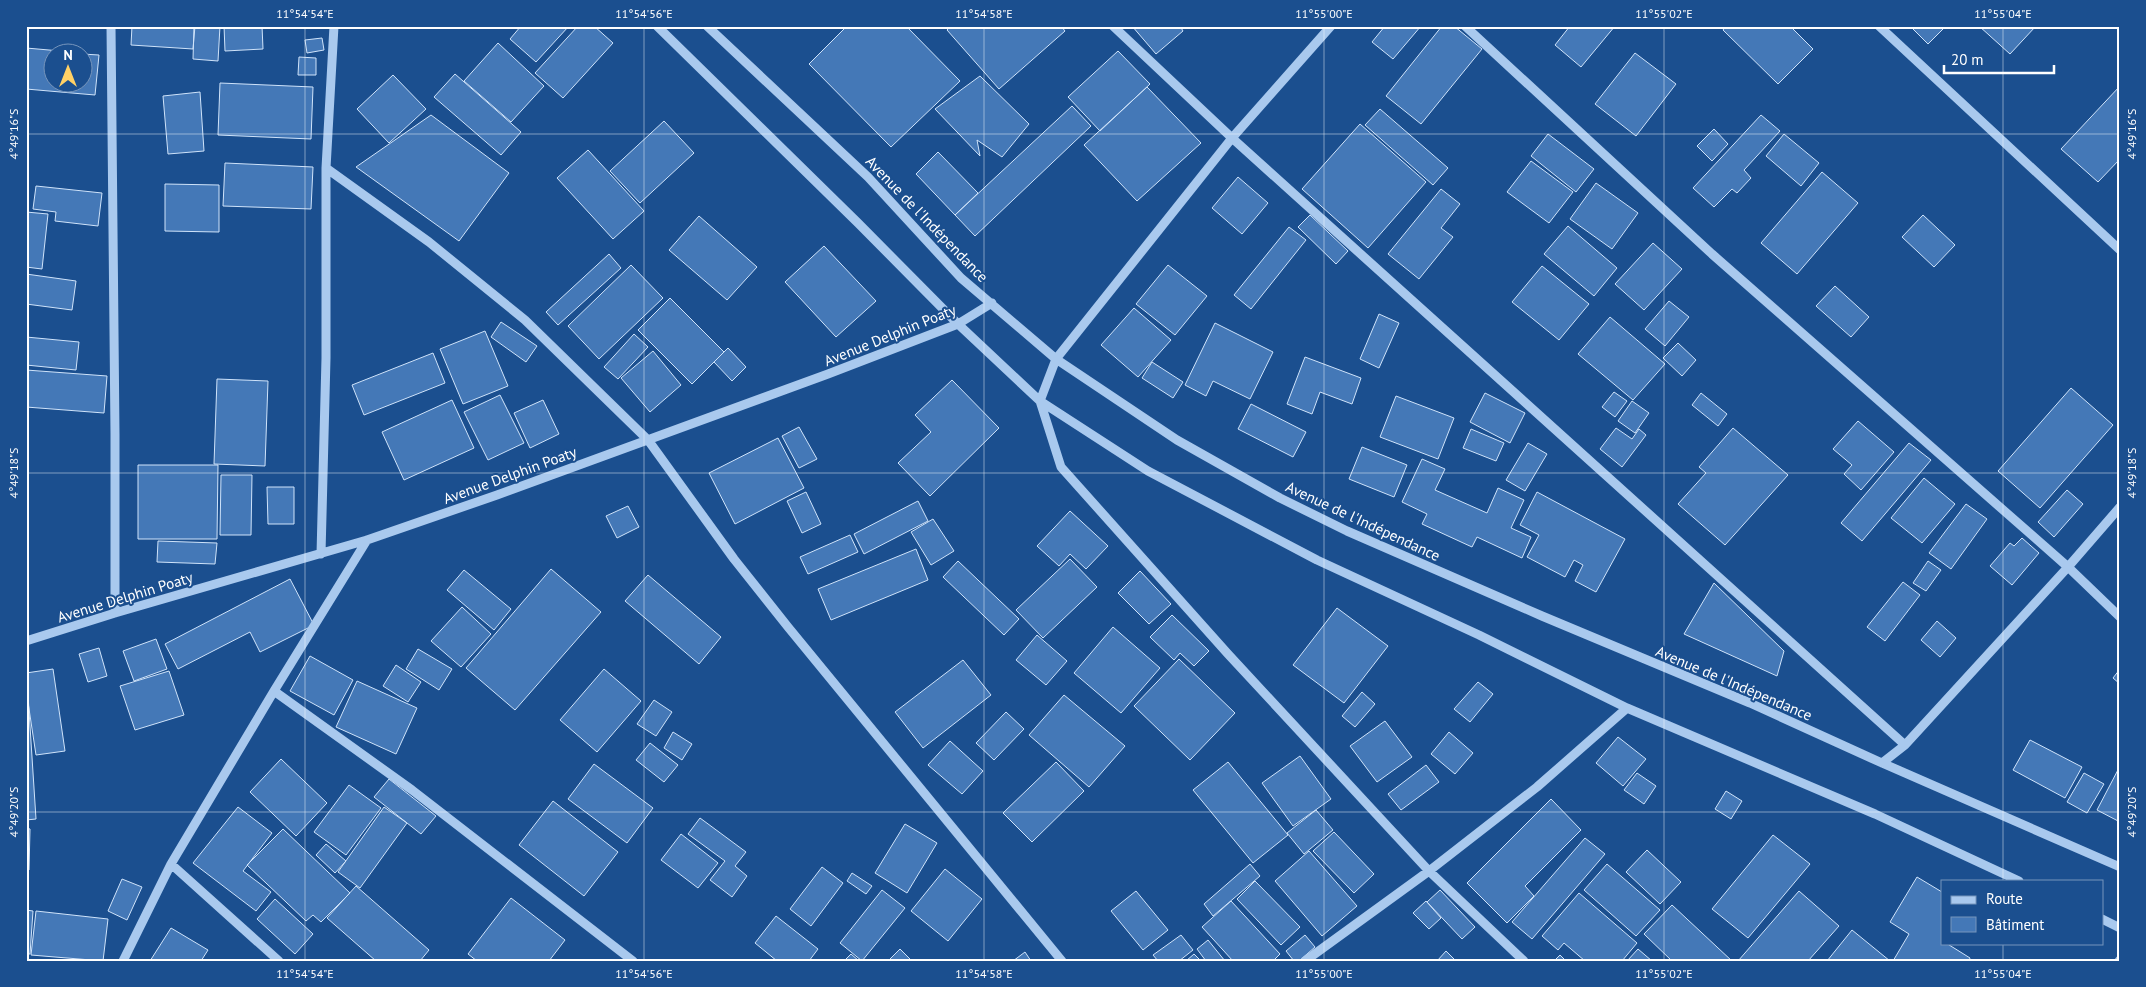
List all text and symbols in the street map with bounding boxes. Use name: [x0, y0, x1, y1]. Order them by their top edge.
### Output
text: 11°54'54"E: [276, 6, 334, 21]
text: 11°54'56"E: [615, 6, 673, 21]
text: 11°54'58"E: [955, 6, 1013, 21]
text: 11°55'00"E: [1295, 6, 1353, 21]
text: 11°55'02"E: [1635, 6, 1693, 21]
text: 11°55'04"E: [1974, 6, 2032, 21]
north arrow: [42, 42, 92, 92]
scale bar: [1944, 42, 2054, 74]
text: N: [63, 46, 73, 64]
text: 20 m: [1951, 50, 1984, 69]
text: 4°49'16"S: [6, 109, 21, 159]
text: 4°49'16"S: [2124, 109, 2139, 159]
street label: Avenue de l'Indépendance: [862, 152, 992, 286]
street label: Avenue Delphin Poaty: [821, 300, 959, 370]
street label: Avenue Delphin Poaty: [441, 442, 579, 508]
text: 4°49'18"S: [6, 448, 21, 498]
text: 4°49'18"S: [2124, 448, 2139, 498]
street label: Avenue de l'Indépendance: [1283, 477, 1443, 565]
street label: Avenue Delphin Poaty: [55, 567, 195, 627]
street label: Avenue de l'Indépendance: [1653, 641, 1815, 725]
text: 4°49'20"S: [6, 787, 21, 837]
text: 4°49'20"S: [2124, 787, 2139, 837]
legend: [1941, 880, 2104, 944]
text: Route: [1986, 889, 2023, 908]
text: Bâtiment: [1986, 915, 2044, 934]
text: 11°54'54"E: [276, 966, 334, 981]
text: 11°54'56"E: [615, 966, 673, 981]
text: 11°54'58"E: [955, 966, 1013, 981]
text: 11°55'00"E: [1295, 966, 1353, 981]
text: 11°55'02"E: [1635, 966, 1693, 981]
text: 11°55'04"E: [1974, 966, 2032, 981]

